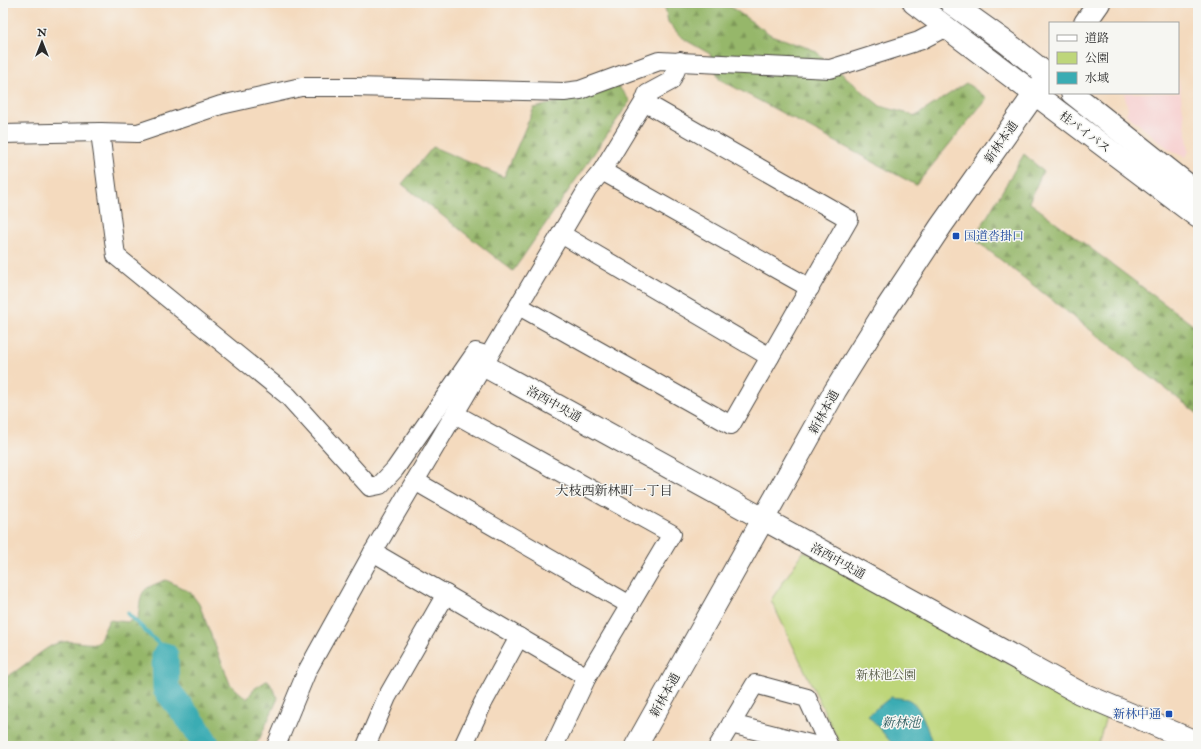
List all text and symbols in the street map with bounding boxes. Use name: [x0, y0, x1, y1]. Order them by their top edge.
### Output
north arrow: [22, 22, 62, 62]
legend: [1049, 22, 1179, 94]
text: N: [36, 26, 47, 40]
text: 道路: [1085, 31, 1109, 46]
text: 公園: [1085, 51, 1109, 66]
text: 水域: [1085, 71, 1109, 86]
street label: 桂バイパス: [1056, 108, 1113, 156]
street label: 新林本通: [981, 118, 1021, 166]
place label: 国道沓掛口: [964, 229, 1024, 244]
marker: 国道沓掛口: [951, 231, 961, 241]
street label: 洛西中央通: [524, 383, 584, 426]
street label: 新林本通: [806, 388, 843, 437]
district label: 大枝西新林町一丁目: [555, 483, 673, 500]
street label: 洛西中央通: [808, 540, 868, 583]
park label: 新林池公園: [856, 668, 916, 683]
street label: 新林本通: [647, 671, 684, 720]
place label: 新林中通: [1113, 707, 1161, 722]
marker: 新林中通: [1164, 709, 1174, 719]
water label: 新林池: [881, 715, 922, 732]

